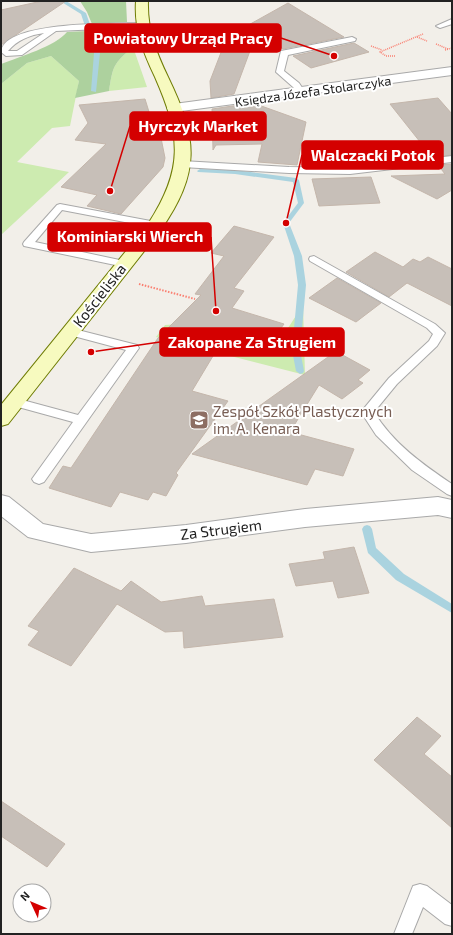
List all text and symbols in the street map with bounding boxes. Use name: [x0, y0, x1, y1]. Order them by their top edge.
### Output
callout: Powiatowy Urząd Pracy: [85, 24, 281, 52]
text: Powiatowy Urząd Pracy: [93, 28, 273, 48]
street label: Księdza Józefa Stolarczyka: [234, 72, 392, 110]
callout: Hyrczyk Market: [130, 112, 266, 140]
text: Hyrczyk Market: [138, 116, 258, 136]
callout: Walczacki Potok: [302, 141, 443, 169]
text: Walczacki Potok: [311, 145, 435, 164]
callout: Kominiarski Wierch: [48, 223, 211, 251]
text: Kominiarski Wierch: [57, 226, 203, 245]
street label: Kościeliska: [69, 260, 129, 330]
callout: Zakopane Za Strugiem: [160, 328, 344, 356]
text: Zakopane Za Strugiem: [168, 332, 336, 351]
place label: Zespół Szkół Plastycznych im. A. Kenara: [213, 402, 392, 437]
school or university icon: Zespół Szkół Plastycznych im. A. Kenara: [188, 409, 210, 431]
street label: Za Strugiem: [179, 515, 263, 543]
north arrow: [12, 883, 52, 923]
text: N: [17, 888, 32, 903]

